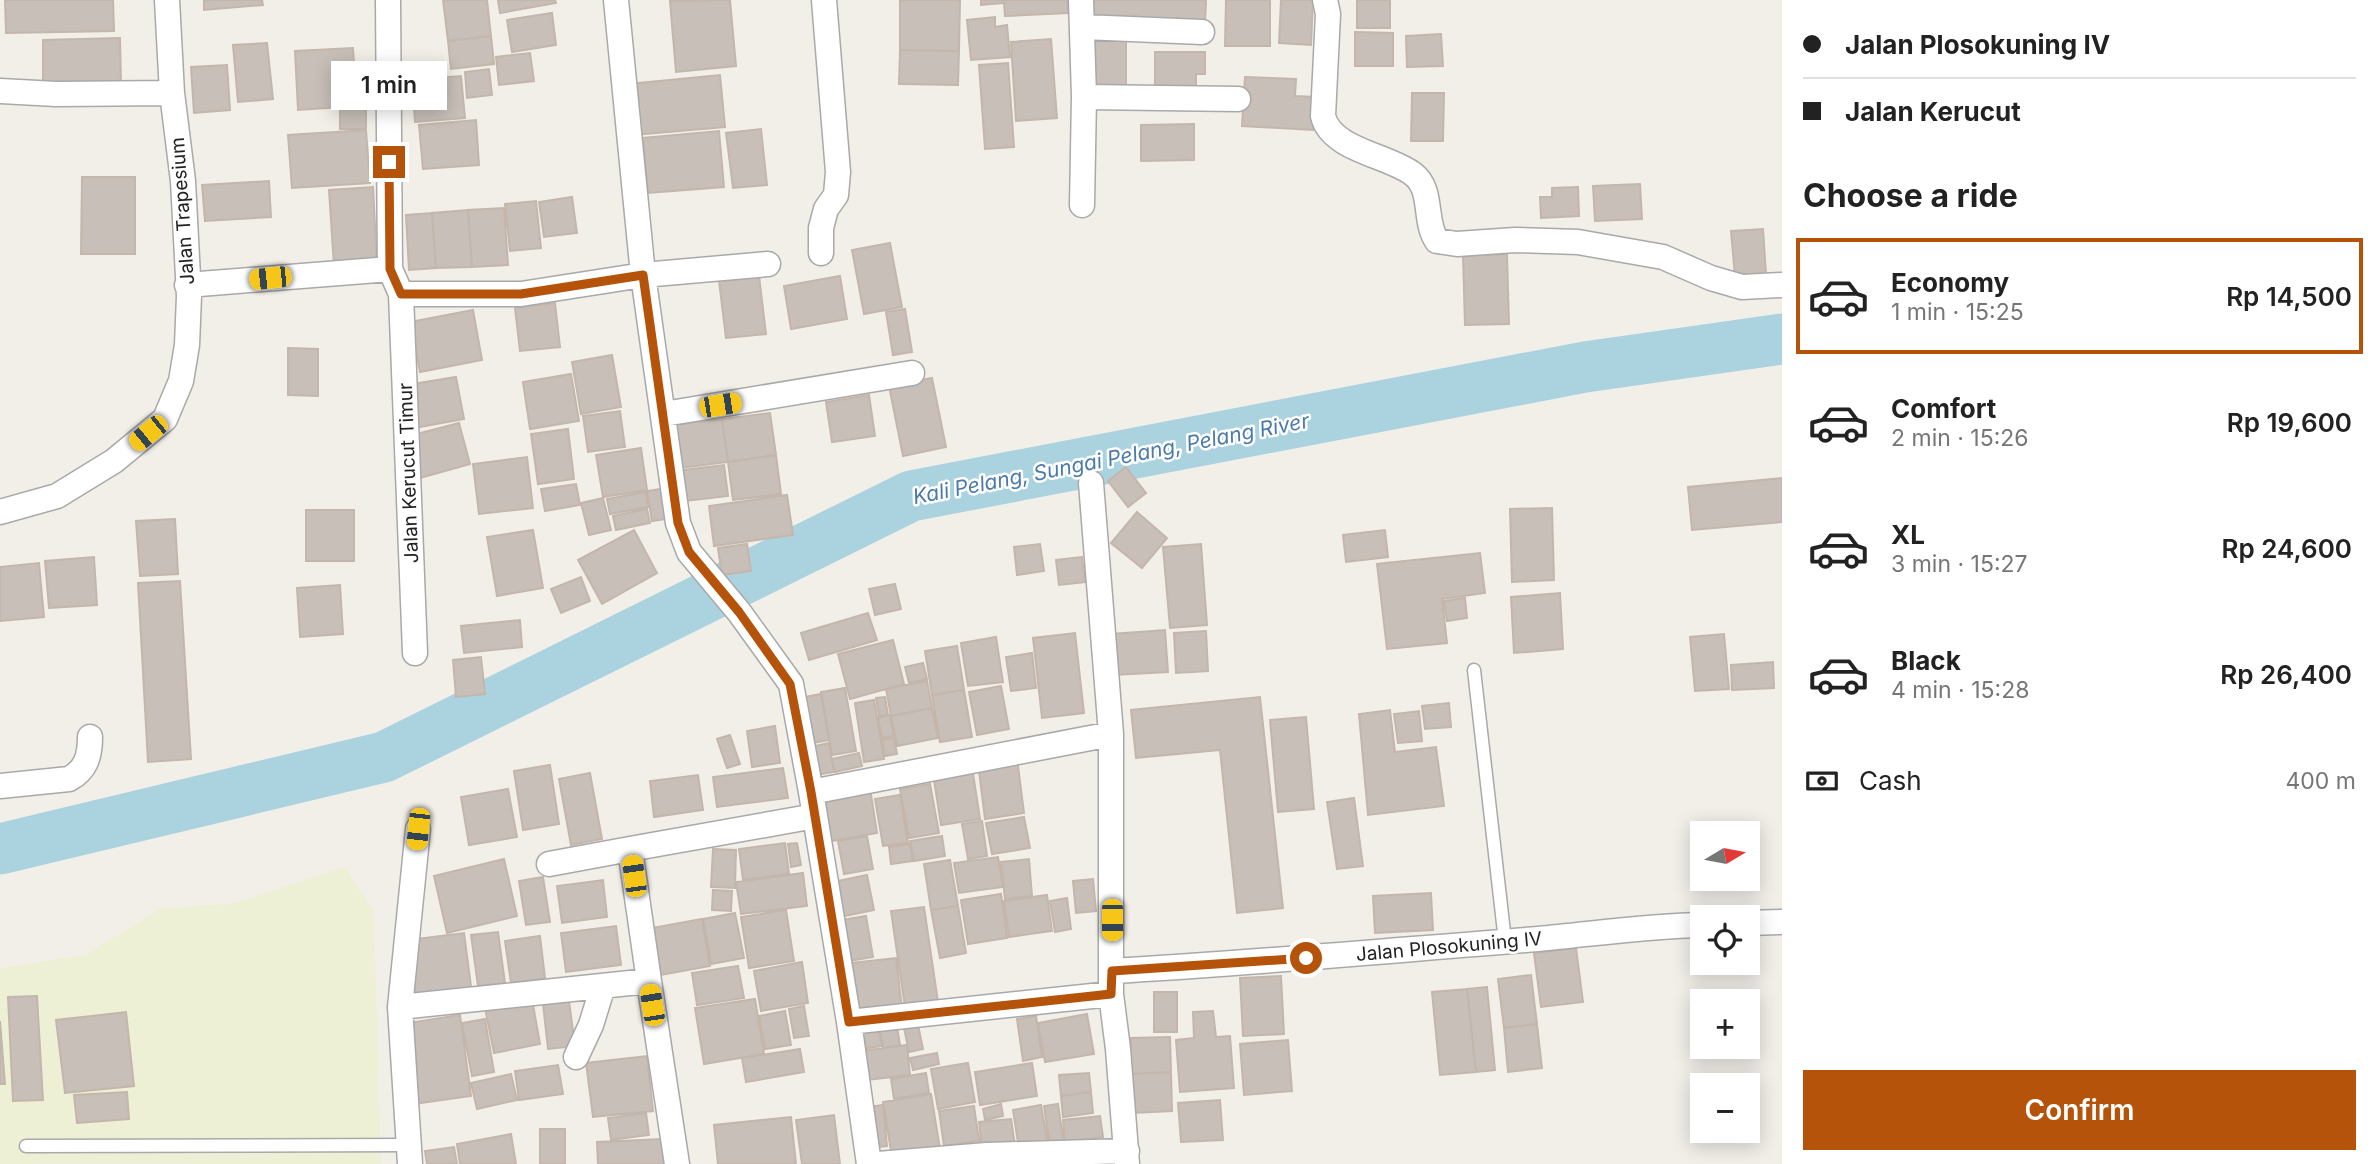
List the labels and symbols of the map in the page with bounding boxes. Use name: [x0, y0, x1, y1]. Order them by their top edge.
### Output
callout: 1 min: [331, 60, 447, 110]
street label: Jalan Trapesium: [166, 137, 199, 285]
route end: [373, 146, 405, 178]
car: [249, 265, 292, 291]
street label: Jalan Kerucut Timur: [394, 382, 423, 564]
car: [698, 391, 743, 419]
water label: Kali Pelang, Sungai Pelang, Pelang River: [911, 408, 1312, 509]
car: [126, 412, 171, 454]
car: [406, 807, 431, 851]
north arrow: [1690, 821, 1760, 891]
car: [621, 854, 648, 898]
car: [1102, 899, 1123, 941]
street label: Jalan Plosokuning IV: [1355, 927, 1543, 966]
route start: [1290, 942, 1322, 974]
car: [639, 983, 666, 1027]

